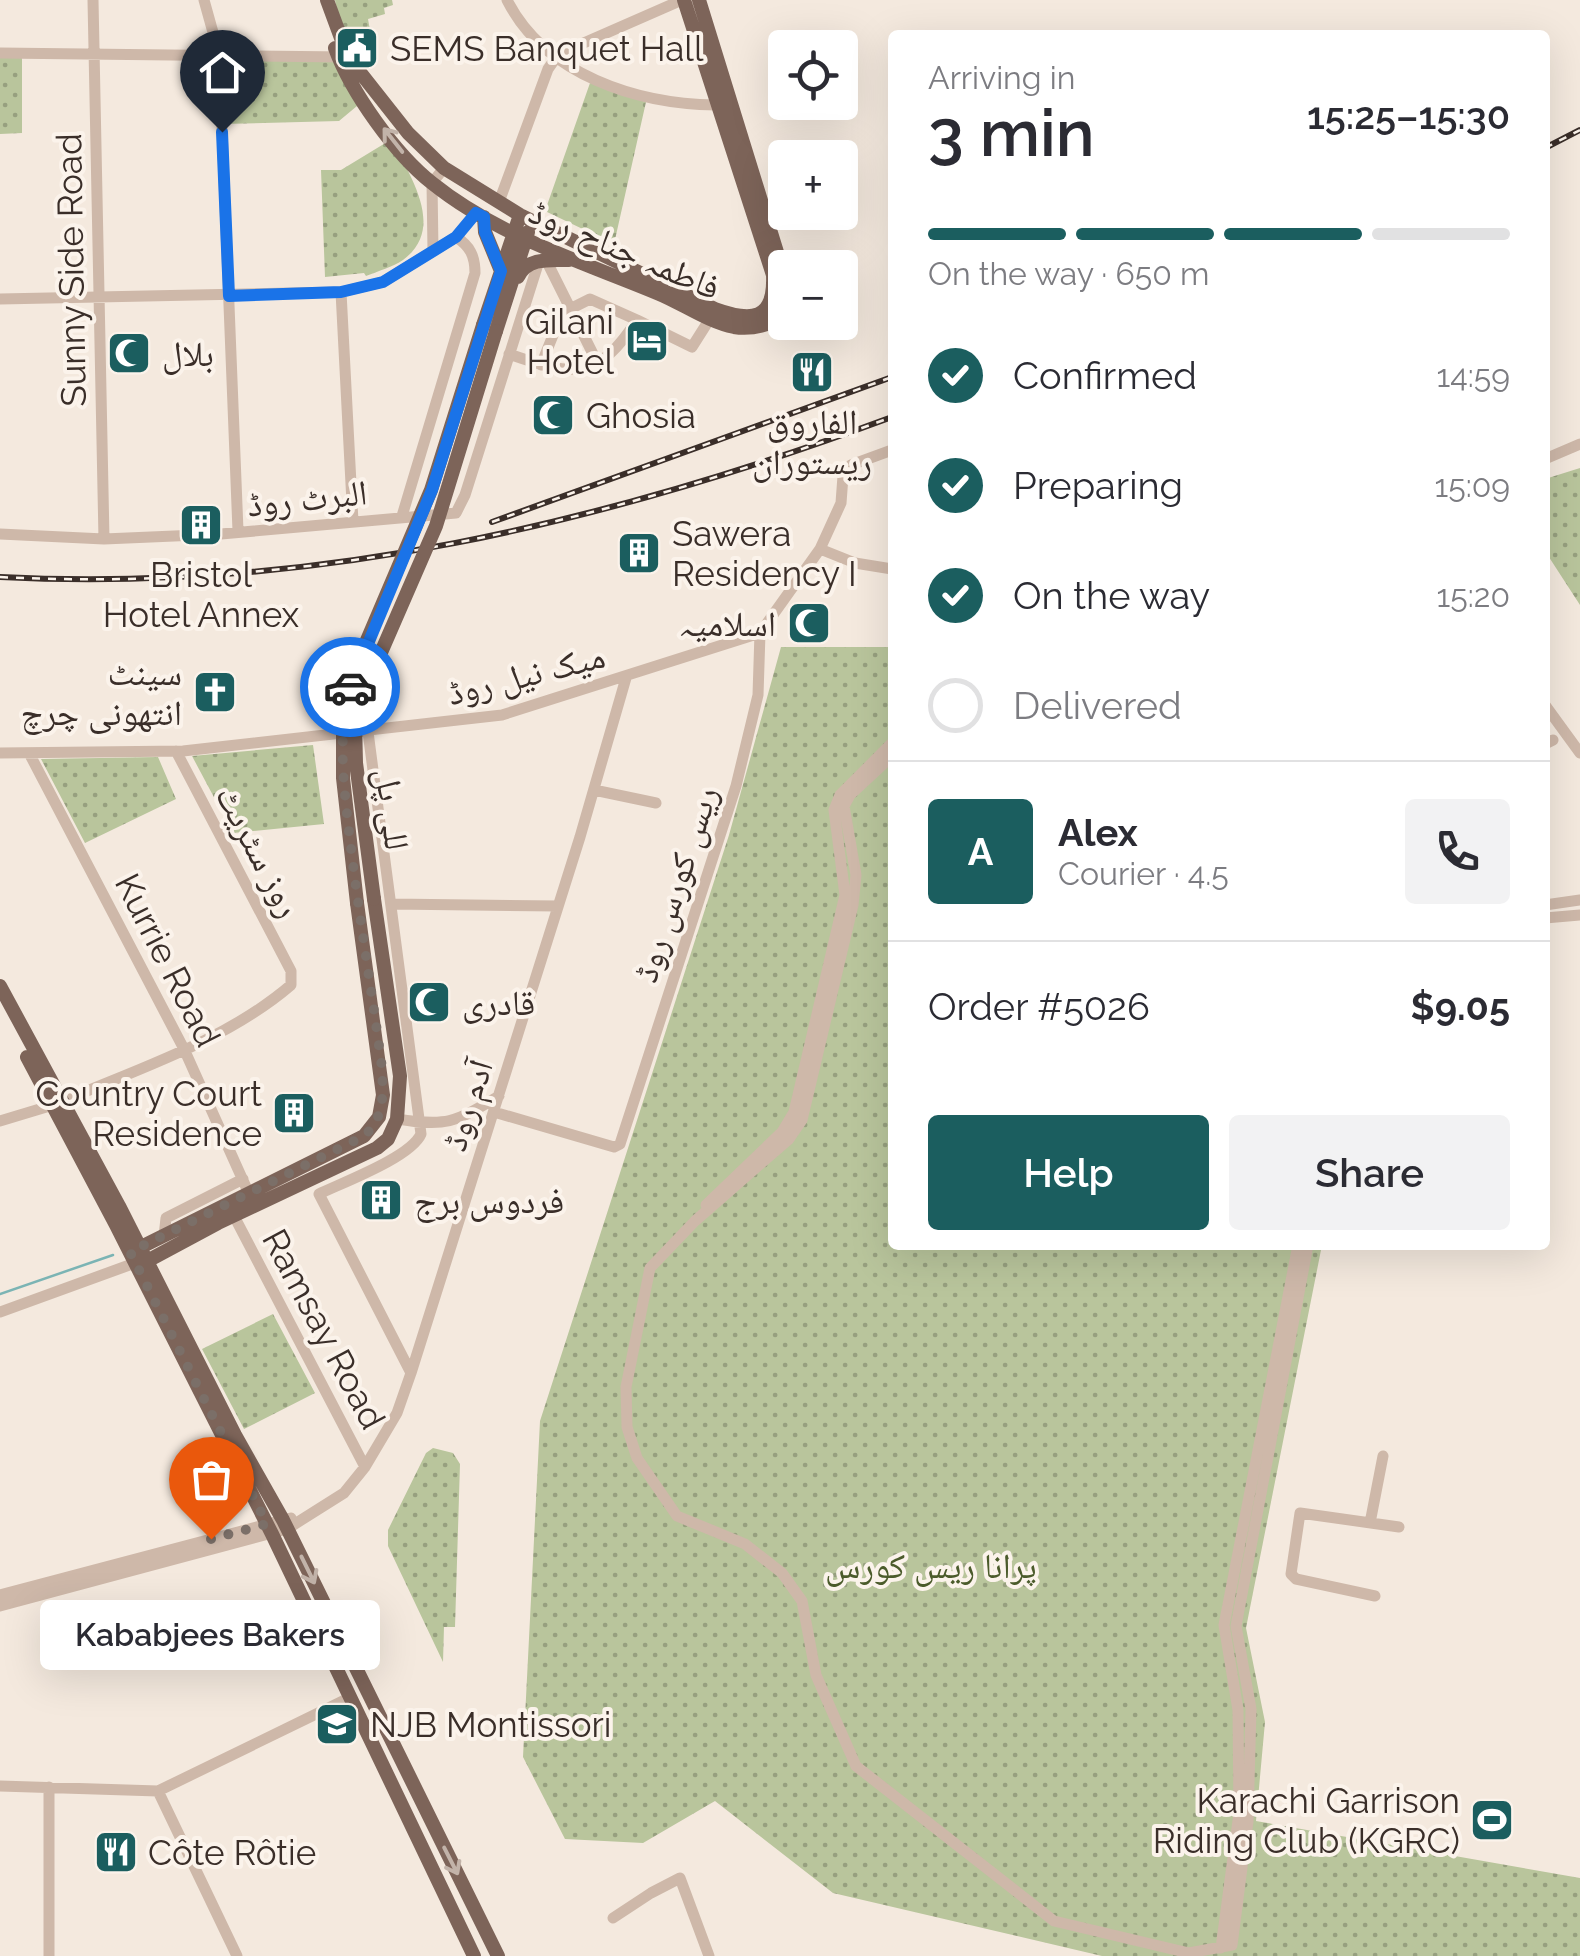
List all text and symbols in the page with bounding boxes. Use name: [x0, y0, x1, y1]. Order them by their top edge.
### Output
public building icon: SEMS Banquet Hall: [334, 25, 380, 71]
place label: SEMS Banquet Hall: [390, 28, 704, 69]
pin: [180, 30, 265, 133]
map controls: [768, 30, 858, 340]
button: locate: [768, 30, 858, 120]
icon: home: [195, 45, 250, 100]
text: Arriving in: [928, 59, 1075, 96]
text: 15:25–15:30: [1307, 93, 1510, 138]
text: 3 min: [928, 95, 1095, 171]
one-way arrow: [382, 127, 403, 154]
street label: Sunny Side Road: [48, 133, 94, 407]
button: +: [768, 140, 858, 230]
street label: فاطمہ جناح روڈ: [523, 190, 727, 309]
button: −: [768, 250, 858, 340]
text: On the way · 650 m: [928, 255, 1209, 292]
place label: Gilani Hotel: [525, 301, 614, 382]
hotel icon: Gilani Hotel: [624, 318, 670, 364]
mosque icon: بلال: [106, 330, 152, 376]
place label: بلال: [162, 333, 214, 375]
icon: check: [928, 348, 983, 403]
restaurant icon: الفاروق ریستوران: [789, 349, 835, 395]
text: Confirmed: [1013, 353, 1197, 398]
text: 14:59: [1437, 357, 1510, 394]
mosque icon: Ghosia: [530, 392, 576, 438]
place label: Ghosia: [586, 395, 696, 436]
place label: الفاروق ریستوران: [752, 401, 872, 483]
icon: check: [928, 458, 983, 513]
text: Preparing: [1013, 463, 1183, 508]
text: 15:09: [1435, 467, 1510, 504]
street label: البرٹ روڈ: [245, 471, 369, 525]
building icon: Bristol Hotel Annex: [178, 502, 224, 548]
place label: Sawera Residency I: [672, 513, 857, 594]
building icon: Sawera Residency I: [616, 530, 662, 576]
place label: Bristol Hotel Annex: [103, 554, 300, 635]
icon: check: [928, 568, 983, 623]
text: On the way: [1013, 573, 1210, 618]
text: 15:20: [1437, 577, 1510, 614]
mosque icon: اسلامیہ: [786, 600, 832, 646]
place label: اسلامیہ: [678, 603, 776, 644]
street label: میک نیل روڈ: [443, 635, 609, 714]
courier: [300, 637, 400, 737]
place label: سینٹ انتھونی چرچ: [20, 652, 182, 735]
icon: car: [323, 660, 378, 715]
church icon: سینٹ انتھونی چرچ: [192, 669, 238, 715]
text: Delivered: [1013, 683, 1182, 728]
street label: للی پل: [366, 766, 418, 852]
street label: روز سٹریٹ: [207, 778, 311, 924]
street label: ریس کورس روڈ: [624, 781, 727, 987]
button: phone: [1405, 799, 1510, 904]
text: Alex: [1058, 810, 1138, 855]
text: A: [968, 829, 993, 874]
text: Courier · 4.5: [1058, 855, 1229, 892]
street label: Kurrie Road: [107, 867, 229, 1053]
mosque icon: قادری: [406, 979, 452, 1025]
place label: قادری: [462, 982, 535, 1024]
text: Order #5026: [928, 984, 1150, 1029]
text: $9.05: [1411, 984, 1510, 1029]
street label: آدم روڈ: [433, 1053, 504, 1157]
place label: Country Court Residence: [36, 1073, 262, 1154]
building icon: Country Court Residence: [271, 1090, 317, 1136]
button: Help: [928, 1115, 1209, 1230]
button: Share: [1229, 1115, 1510, 1230]
building icon: فردوس برج: [358, 1177, 404, 1223]
place label: فردوس برج: [414, 1180, 564, 1223]
street label: Ramsay Road: [254, 1222, 394, 1436]
pin: [169, 1437, 254, 1540]
icon: bag: [184, 1452, 239, 1507]
park label: پرانا ریس کورس: [825, 1545, 1037, 1587]
one-way arrow: [299, 1554, 318, 1584]
callout: Kababjees Bakers: [41, 1599, 381, 1669]
text: Kababjees Bakers: [75, 1616, 345, 1653]
school or university icon: NJB Montissori: [314, 1701, 360, 1747]
place label: NJB Montissori: [370, 1704, 611, 1745]
place label: Karachi Garrison Riding Club (KGRC): [1153, 1780, 1460, 1861]
sports icon: Karachi Garrison Riding Club (KGRC): [1469, 1797, 1515, 1843]
restaurant icon: Côte Rôtie: [93, 1829, 139, 1875]
place label: Côte Rôtie: [148, 1832, 316, 1873]
one-way arrow: [442, 1846, 461, 1876]

